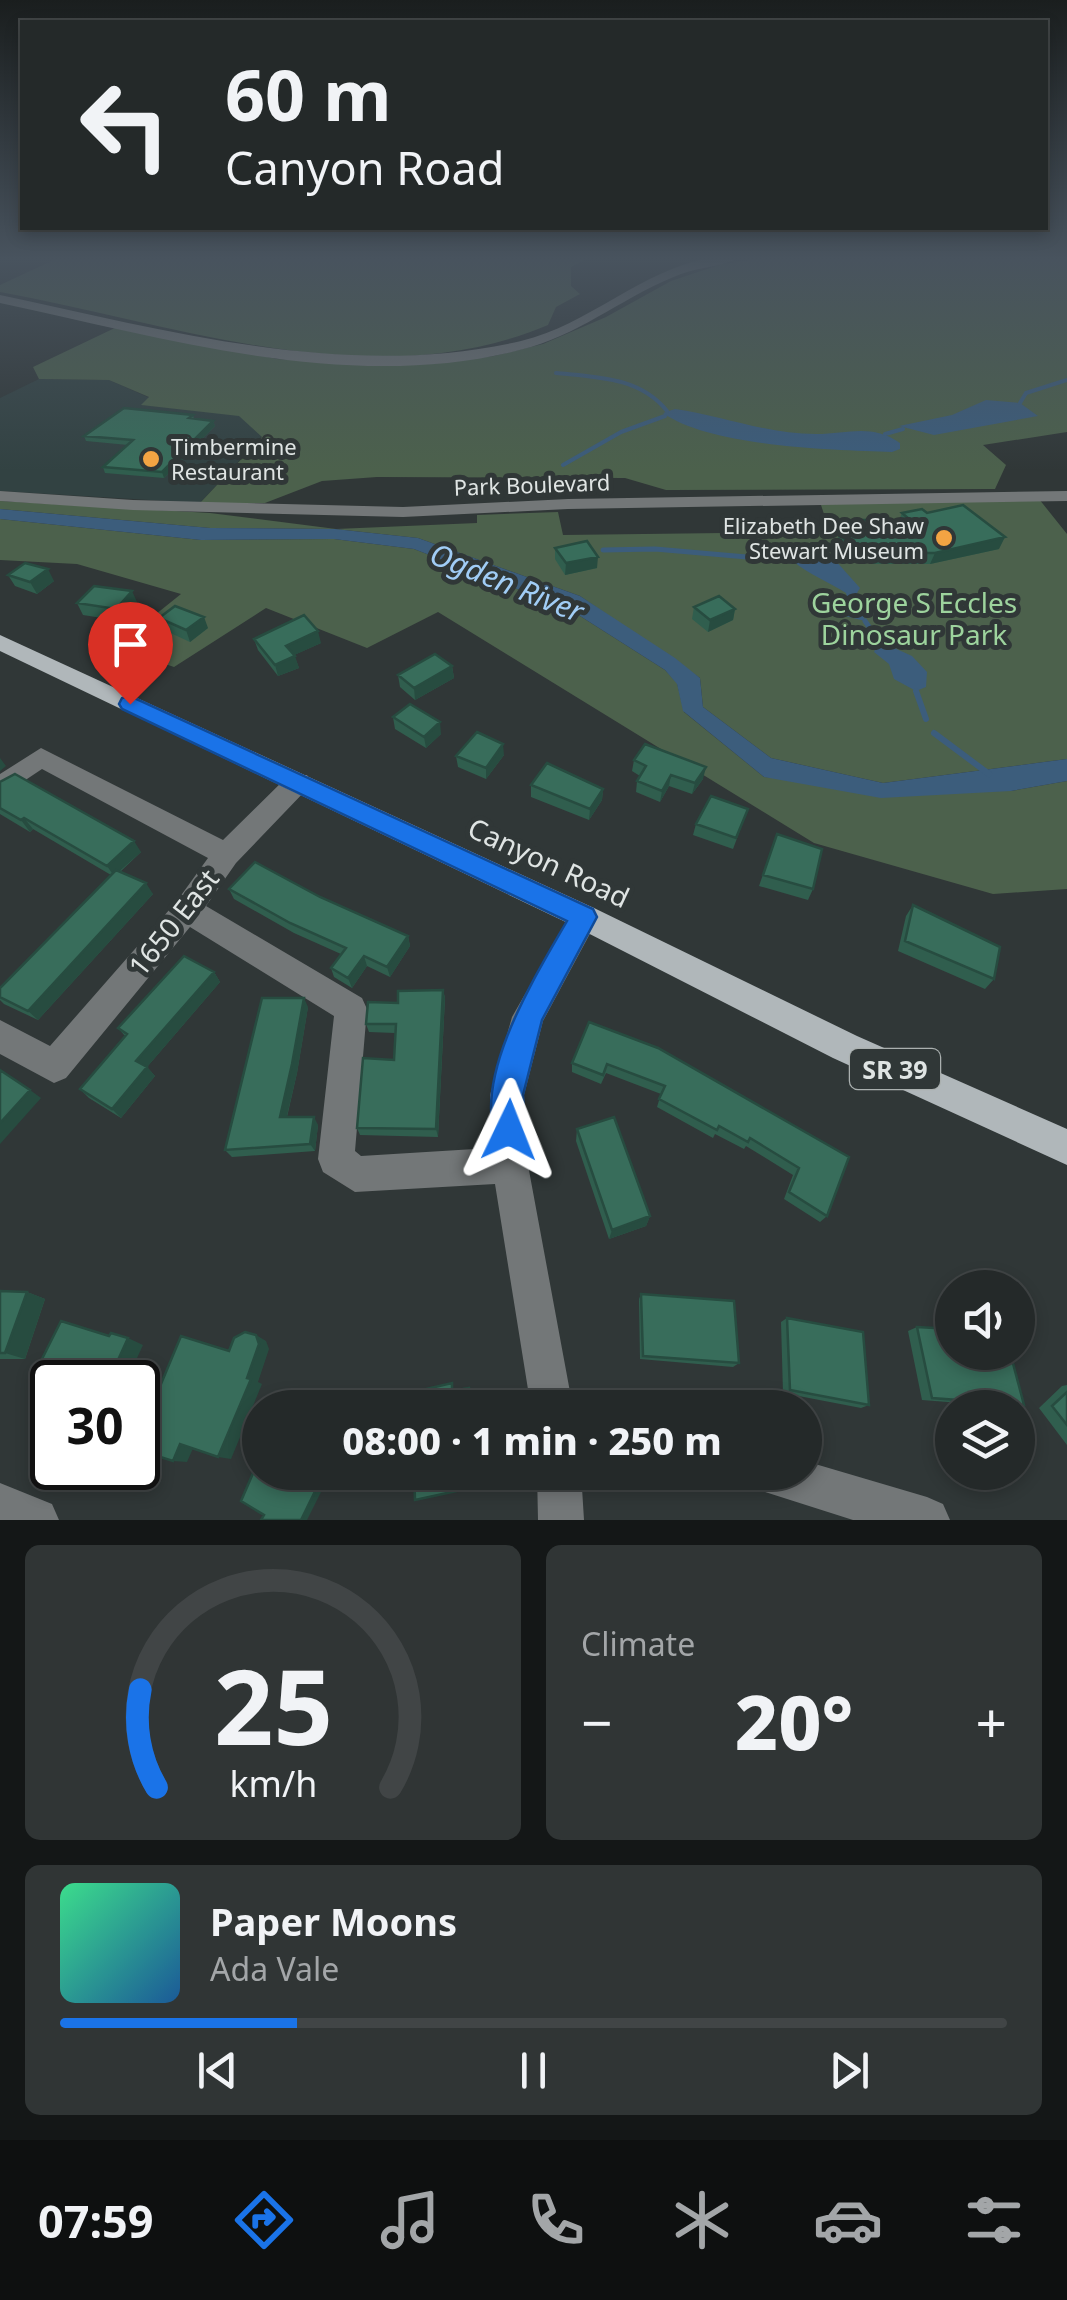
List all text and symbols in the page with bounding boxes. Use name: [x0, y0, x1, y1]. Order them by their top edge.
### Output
text: 60 m: [225, 46, 392, 142]
icon: left: [60, 60, 190, 190]
text: Canyon Road: [225, 137, 504, 198]
place label: Timbermine Restaurant: [171, 431, 297, 486]
marker: Timbermine Restaurant: [140, 448, 162, 470]
street label: Park Boulevard: [453, 466, 611, 502]
place label: Elizabeth Dee Shaw Stewart Museum: [723, 510, 925, 565]
marker: Elizabeth Dee Shaw Stewart Museum: [933, 527, 955, 549]
water label: Ogden River: [424, 533, 591, 632]
park label: George S Eccles Dinosaur Park: [811, 583, 1017, 653]
pin: [88, 602, 173, 705]
icon: arrive: [103, 617, 158, 672]
street label: Canyon Road: [462, 808, 636, 916]
street label: 1650 East: [119, 861, 227, 983]
road number: SR 39: [850, 1049, 940, 1089]
position arrow: [457, 1078, 561, 1182]
map controls: [935, 1270, 1035, 1490]
button: sound: [935, 1270, 1035, 1370]
speed limit sign: 30: [30, 1360, 160, 1490]
button: layers: [935, 1390, 1035, 1490]
text: 08:00 · 1 min · 250 m: [342, 1414, 722, 1466]
text: Climate: [581, 1622, 695, 1665]
text: 25: [214, 1634, 332, 1775]
text: 20°: [735, 1670, 853, 1772]
text: −: [581, 1684, 612, 1759]
text: +: [976, 1684, 1007, 1759]
text: km/h: [229, 1759, 317, 1807]
text: Paper Moons: [210, 1895, 457, 1947]
text: Ada Vale: [210, 1947, 339, 1990]
icon: previous: [190, 2043, 245, 2098]
icon: pause: [506, 2043, 561, 2098]
icon: next: [822, 2043, 877, 2098]
icon: directions: [229, 2185, 299, 2255]
icon: music: [375, 2185, 445, 2255]
icon: phone: [521, 2185, 591, 2255]
icon: climate: [667, 2185, 737, 2255]
icon: car: [813, 2185, 883, 2255]
icon: filters: [959, 2185, 1029, 2255]
text: 07:59: [38, 2190, 154, 2251]

